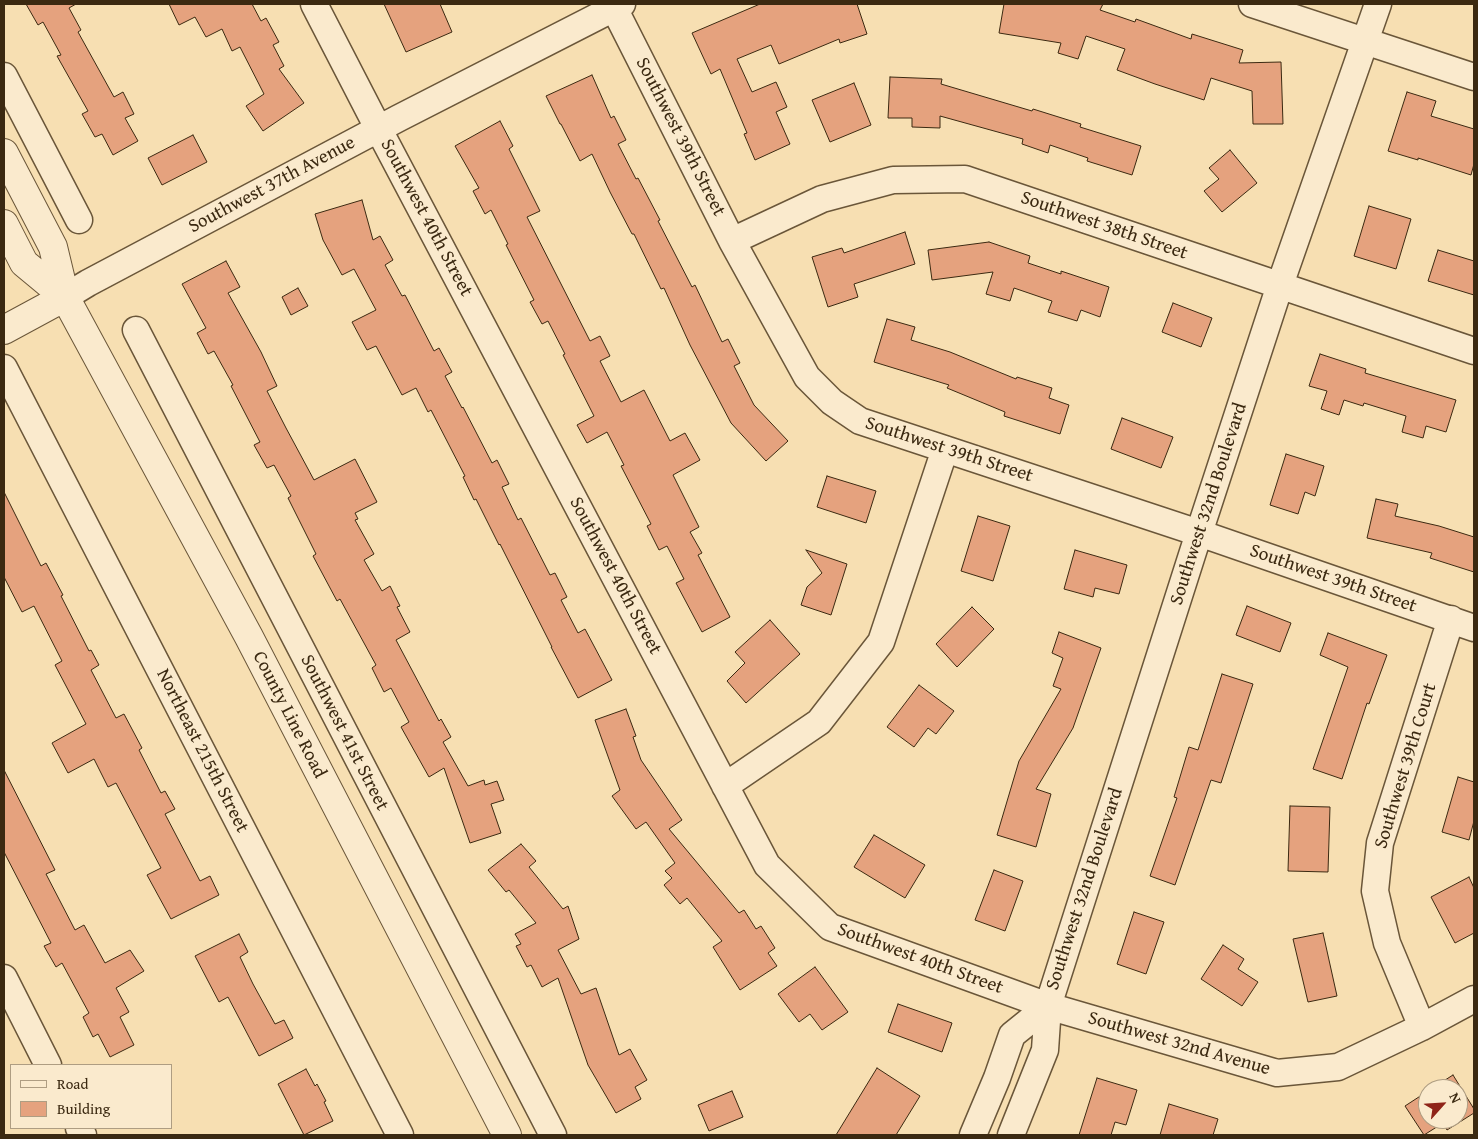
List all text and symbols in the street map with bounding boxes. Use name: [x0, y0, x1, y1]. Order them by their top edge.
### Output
street label: Southwest 39th Street: [630, 54, 730, 220]
street label: Southwest 37th Avenue: [185, 131, 359, 239]
street label: Southwest 40th Street: [375, 135, 477, 301]
street label: Southwest 38th Street: [1018, 187, 1190, 265]
street label: Southwest 32nd Boulevard: [1166, 400, 1252, 608]
street label: Southwest 39th Street: [862, 412, 1036, 488]
street label: Southwest 40th Street: [564, 493, 666, 659]
street label: Southwest 39th Street: [1247, 540, 1419, 618]
street label: County Line Road: [247, 648, 331, 782]
street label: Southwest 41st Street: [295, 651, 393, 815]
street label: Northeast 215th Street: [151, 665, 253, 837]
street label: Southwest 39th Court: [1370, 681, 1442, 851]
street label: Southwest 32nd Boulevard: [1042, 785, 1128, 993]
street label: Southwest 40th Street: [834, 918, 1006, 1000]
street label: Southwest 32nd Avenue: [1085, 1007, 1273, 1081]
legend: [10, 1064, 172, 1129]
text: Road: [57, 1073, 88, 1094]
north arrow: [1418, 1079, 1468, 1129]
text: N: [1445, 1089, 1467, 1106]
text: Building: [57, 1098, 110, 1119]

